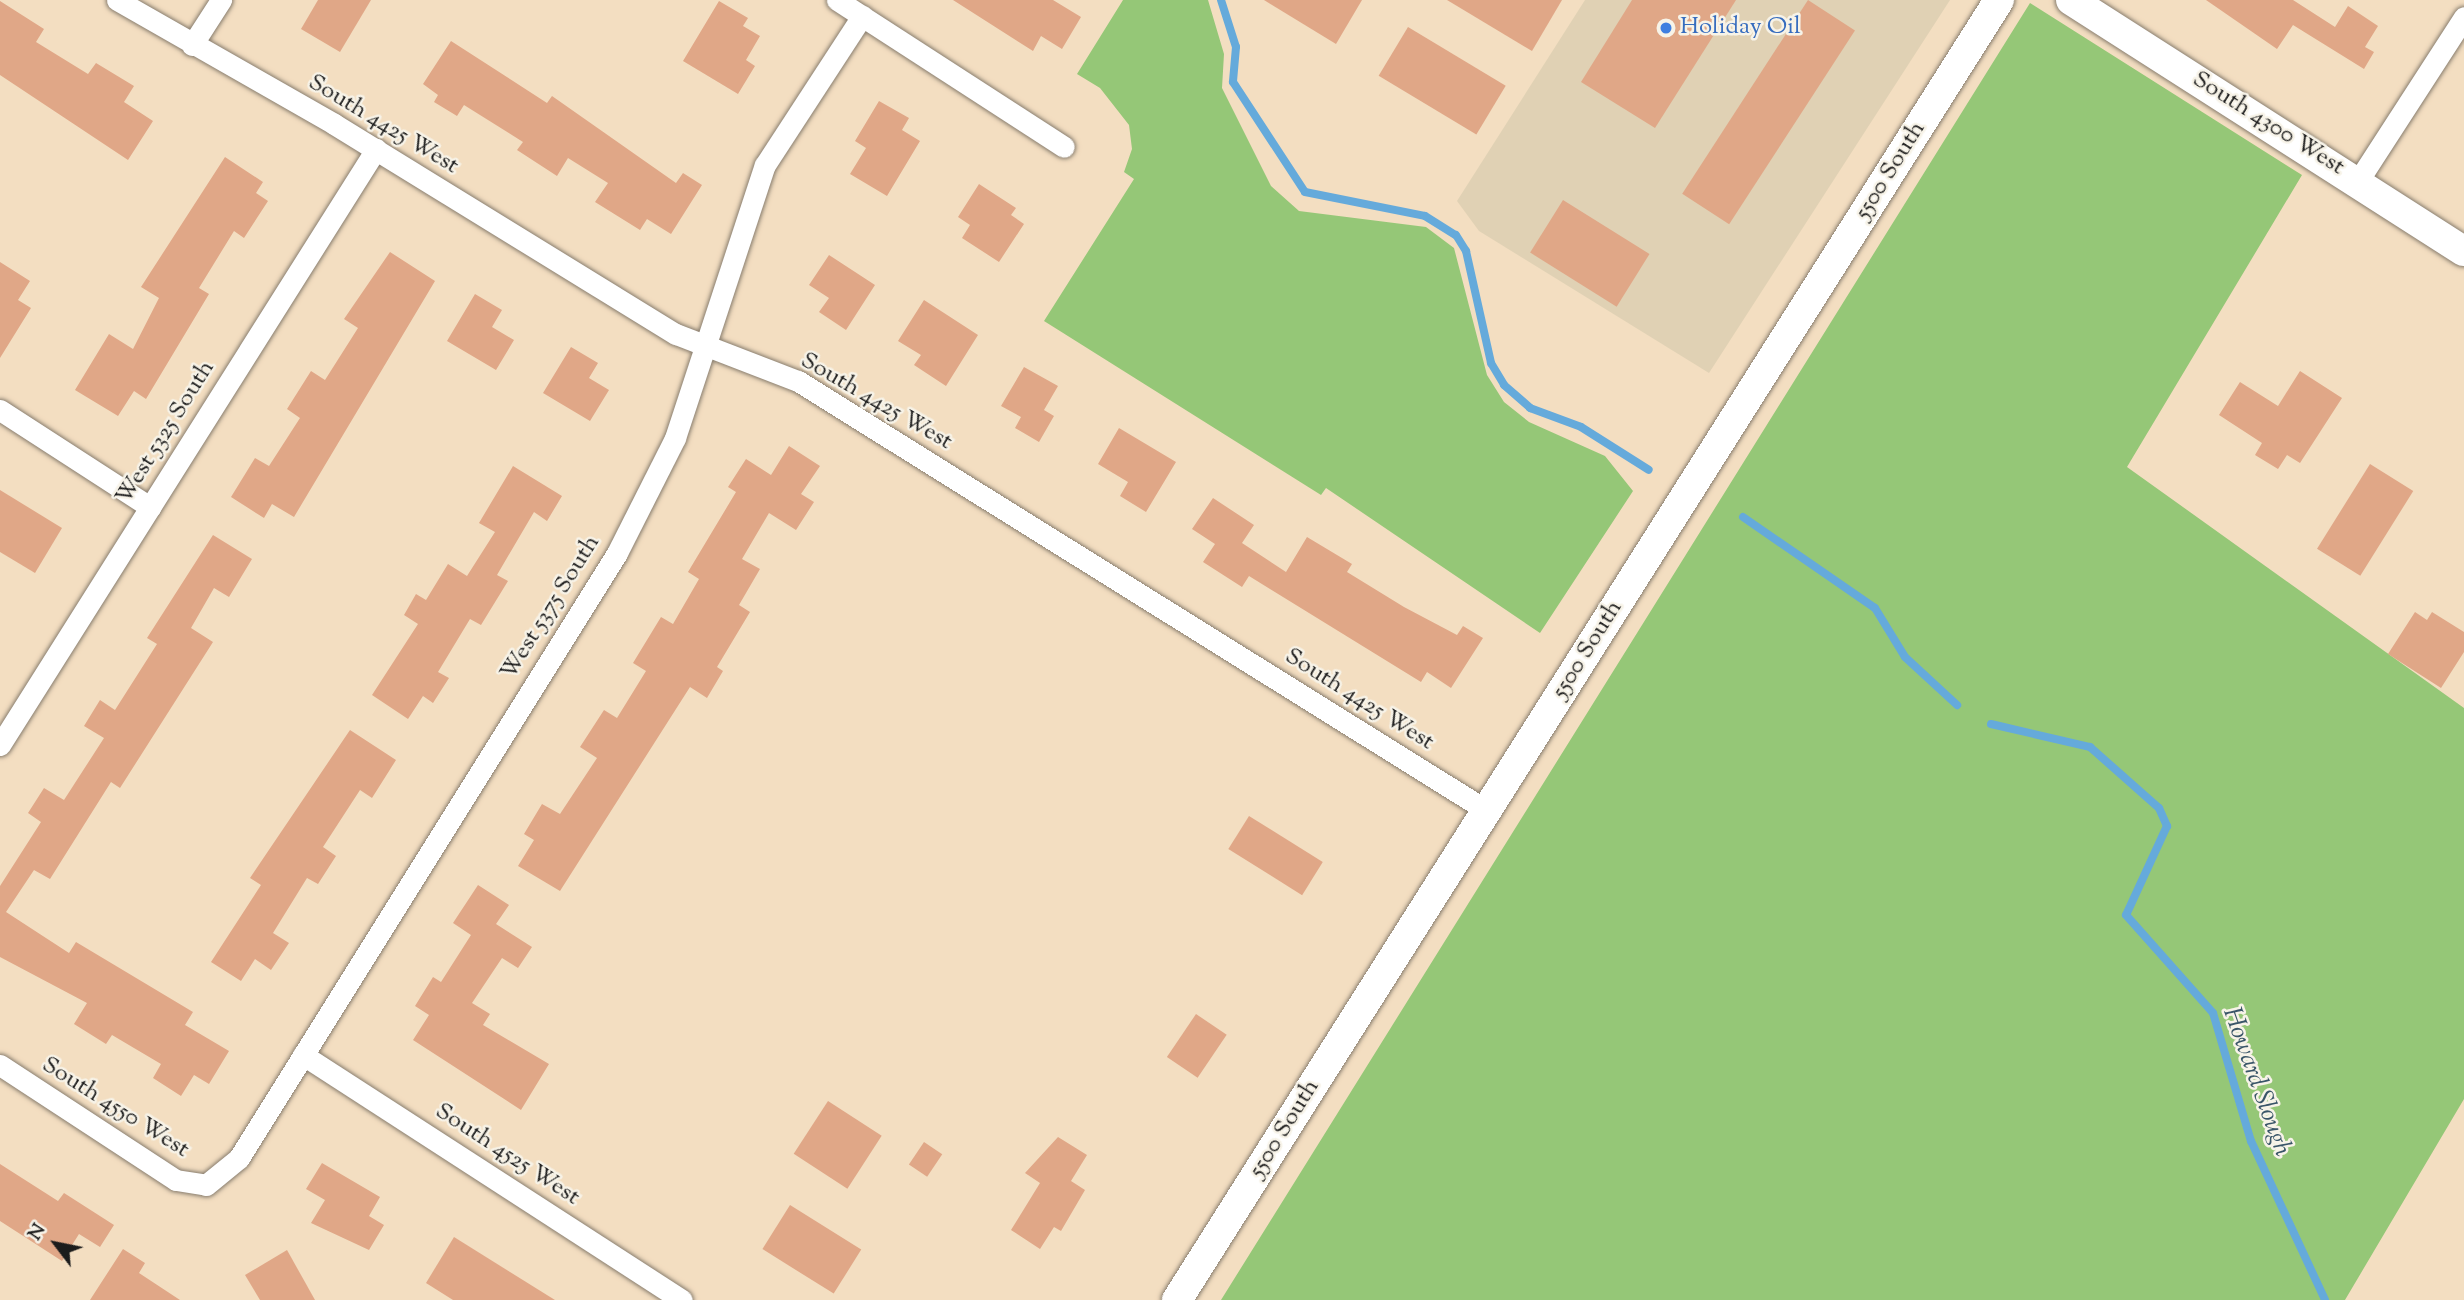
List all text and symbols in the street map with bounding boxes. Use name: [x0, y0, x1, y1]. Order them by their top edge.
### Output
place label: Holiday Oil: [1680, 14, 1801, 42]
marker: Holiday Oil: [1658, 20, 1674, 36]
street label: South 4300 West: [2187, 66, 2349, 182]
street label: South 4425 West: [302, 69, 464, 181]
street label: 5500 South: [1849, 116, 1933, 226]
street label: South 4425 West: [795, 347, 957, 457]
street label: West 5325 South: [110, 356, 222, 510]
street label: West 5375 South: [495, 530, 607, 686]
street label: 5500 South: [1546, 595, 1630, 705]
street label: South 4425 West: [1279, 643, 1439, 757]
water label: Howard Slough: [2215, 1003, 2297, 1161]
street label: South 4550 West: [36, 1051, 194, 1165]
street label: 5500 South: [1243, 1074, 1327, 1184]
street label: South 4525 West: [429, 1098, 585, 1212]
north arrow: [21, 1209, 91, 1279]
text: N: [22, 1219, 53, 1246]

